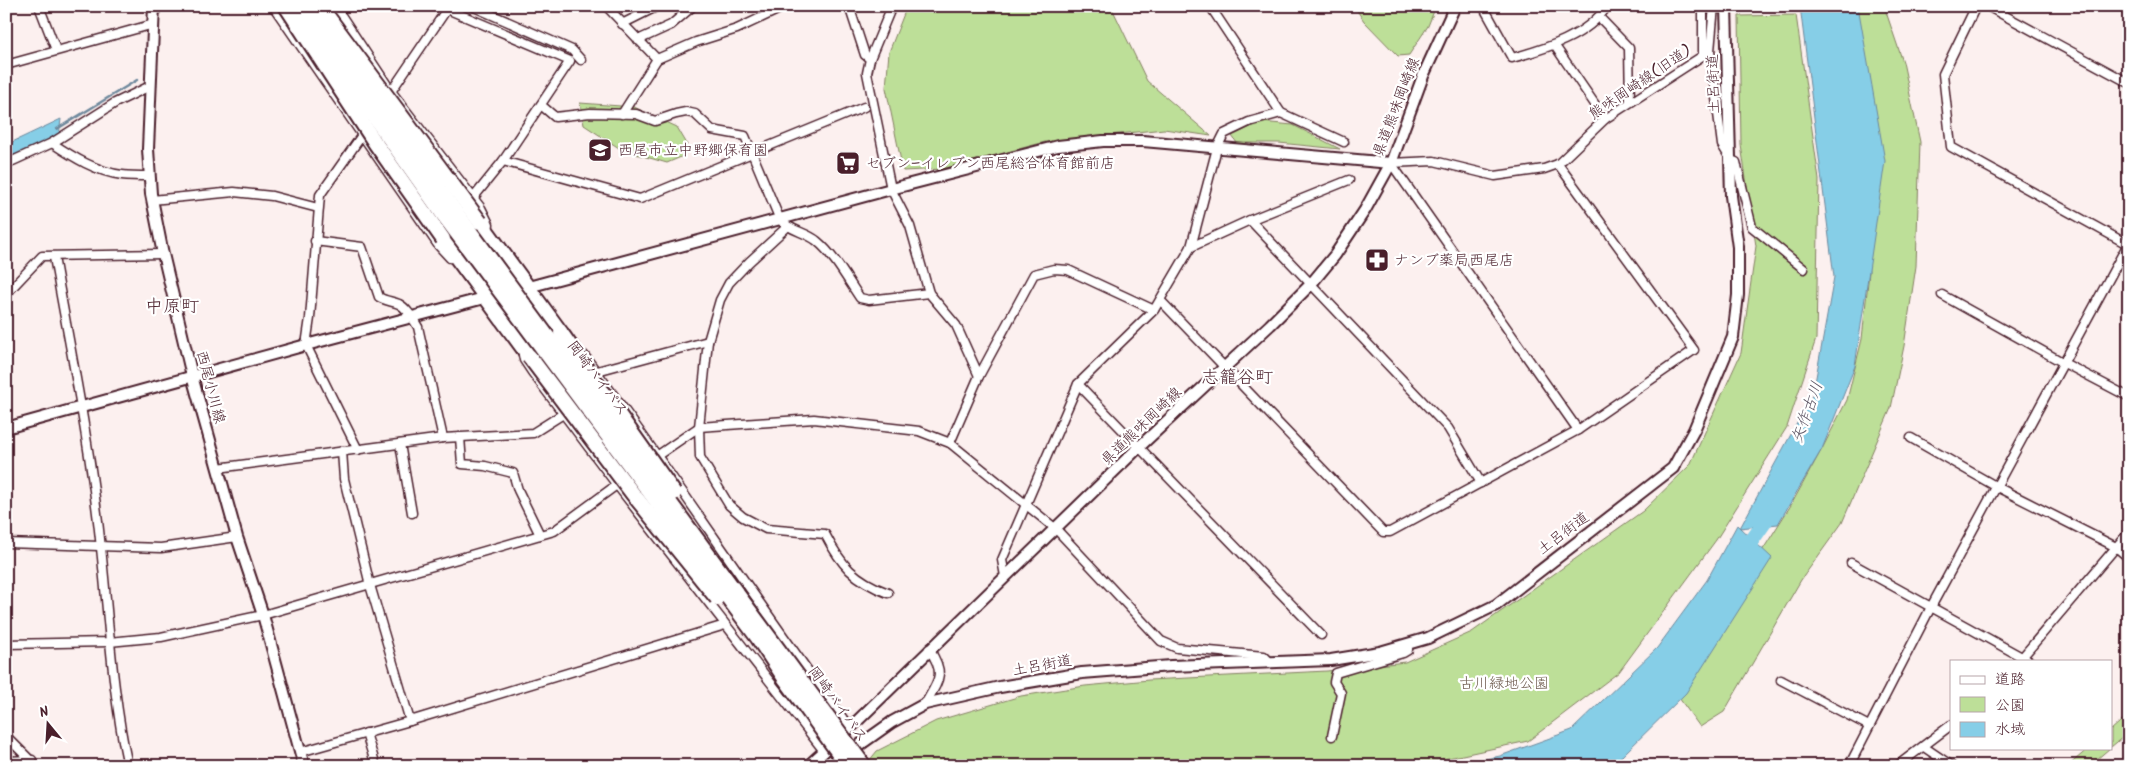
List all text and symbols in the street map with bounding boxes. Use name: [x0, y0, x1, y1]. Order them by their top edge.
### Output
street label: 熊味岡崎線(旧道): [1584, 39, 1697, 126]
street label: 県道熊味岡崎線: [1367, 54, 1427, 161]
street label: 土呂街道: [1701, 54, 1727, 114]
school or university icon: 西尾市立中野郷保育園: [587, 137, 613, 163]
place label: 西尾市立中野郷保育園: [618, 139, 768, 163]
supermarket icon: セブン−イレブン西尾総合体育館前店: [835, 150, 861, 176]
place label: セブン−イレブン西尾総合体育館前店: [866, 152, 1115, 176]
pharmacy icon: ナンブ薬局西尾店: [1364, 247, 1390, 273]
place label: ナンブ薬局西尾店: [1394, 249, 1514, 273]
district label: 中原町: [145, 293, 199, 322]
street label: 岡崎バイパス: [561, 336, 634, 422]
street label: 西尾小川線: [189, 348, 231, 427]
district label: 志籠谷町: [1201, 364, 1273, 393]
water label: 矢作古川: [1785, 378, 1830, 447]
street label: 県道熊味岡崎線: [1096, 382, 1188, 472]
street label: 土呂街道: [1532, 506, 1595, 561]
street label: 土呂街道: [1011, 649, 1074, 683]
legend: [1950, 660, 2112, 750]
street label: 岡崎バイパス: [801, 661, 873, 748]
text: 道路: [1995, 668, 2025, 692]
park label: 古川緑地公園: [1459, 672, 1549, 696]
text: 公園: [1995, 694, 2025, 718]
north arrow: [22, 700, 72, 750]
text: N: [37, 701, 52, 724]
text: 水域: [1995, 718, 2025, 742]

